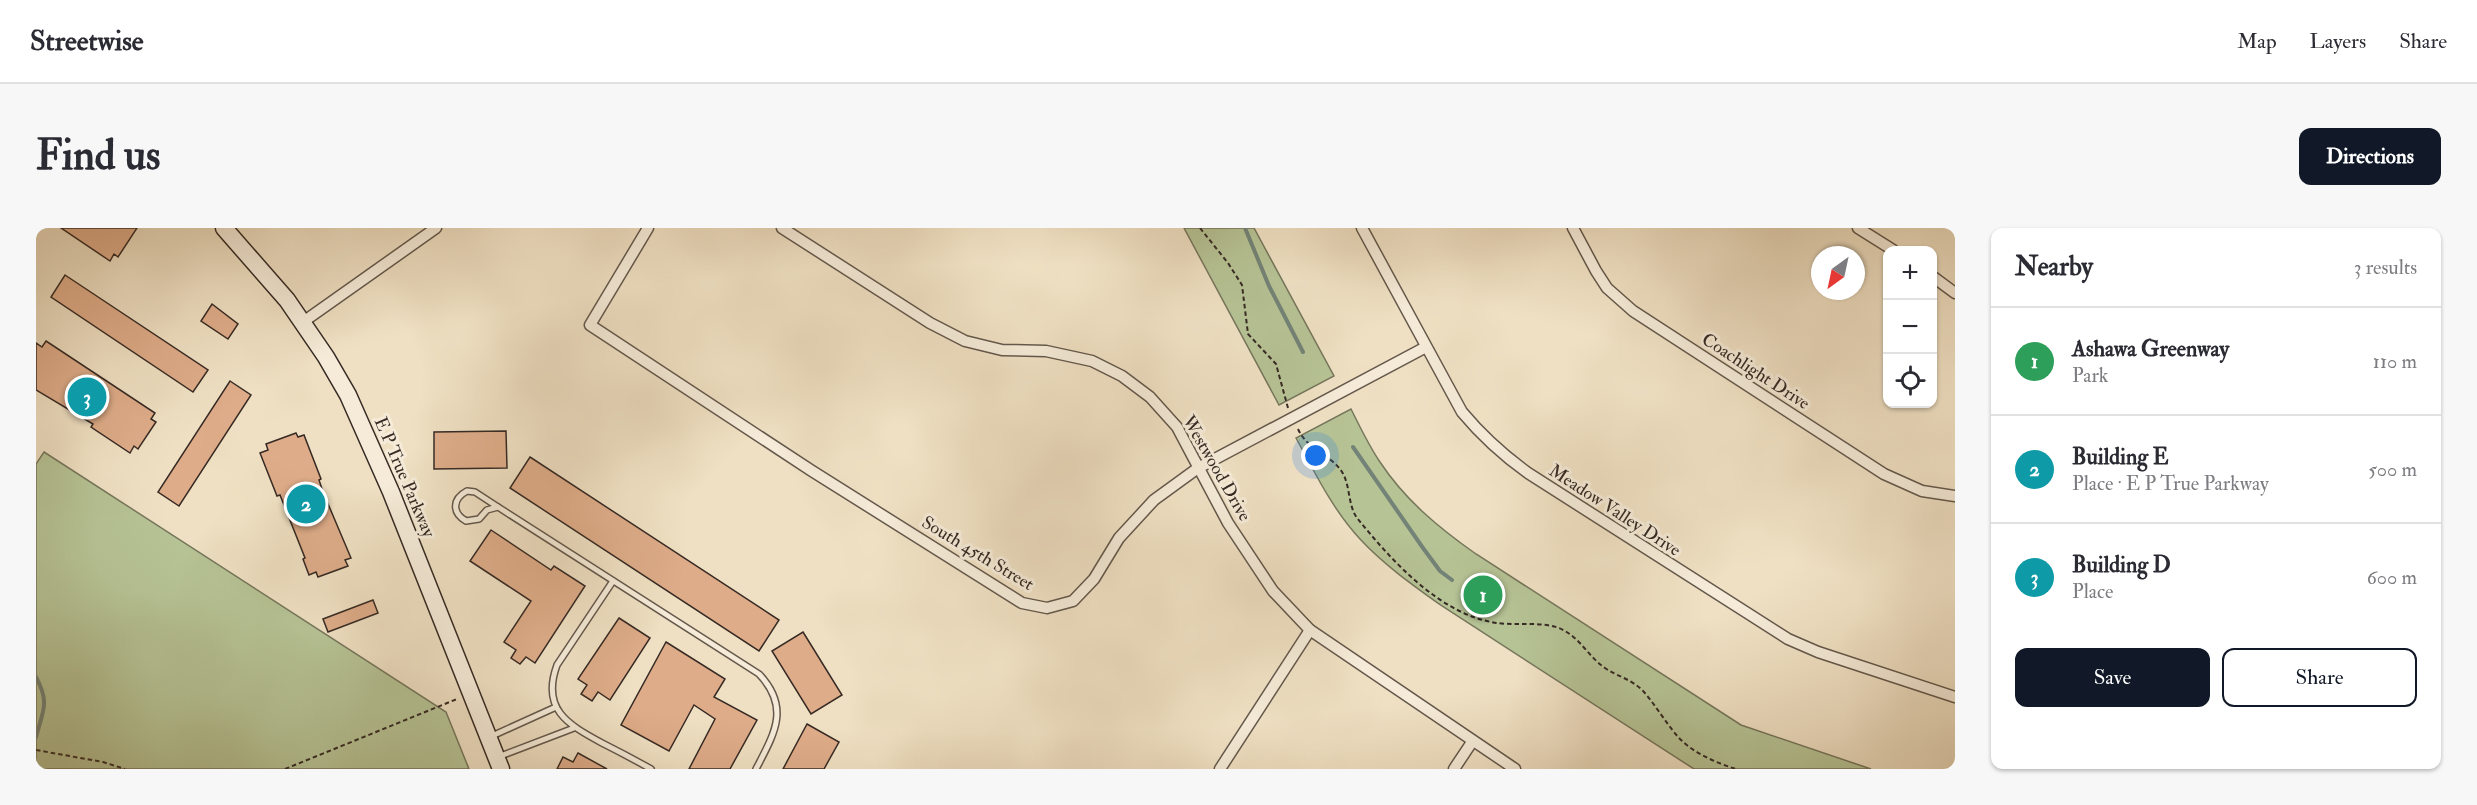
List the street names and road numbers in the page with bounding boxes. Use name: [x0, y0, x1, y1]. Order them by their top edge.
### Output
street label: Coachlight Drive: [1697, 328, 1815, 415]
street label: Westwood Drive: [1177, 410, 1256, 526]
street label: E P True Parkway: [369, 414, 441, 542]
street label: Meadow Valley Drive: [1544, 459, 1685, 562]
street label: South 45th Street: [917, 511, 1038, 596]

